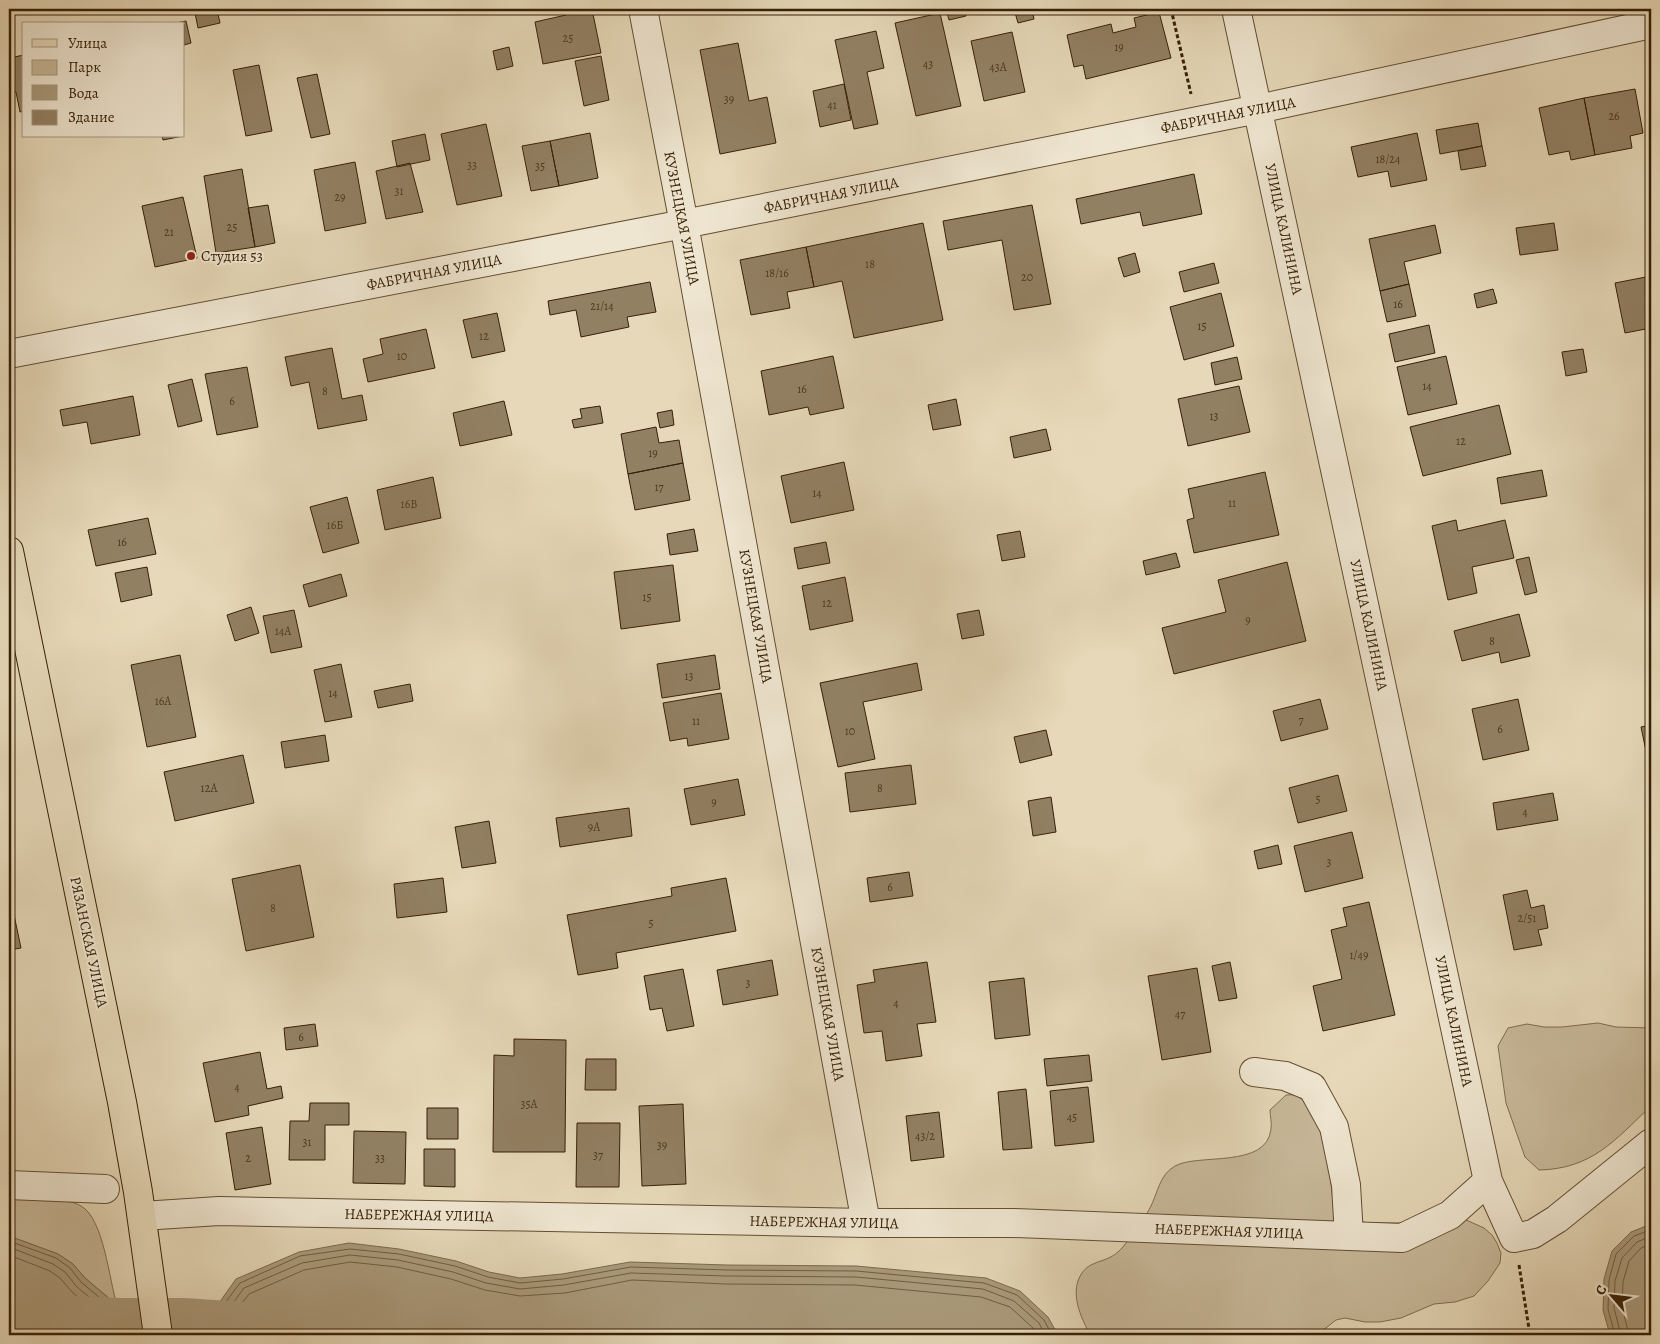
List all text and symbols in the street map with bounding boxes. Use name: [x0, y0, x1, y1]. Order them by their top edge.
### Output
legend: [22, 22, 185, 138]
house number: 25: [563, 30, 573, 46]
text: Улица: [68, 33, 107, 53]
house number: 19: [1114, 39, 1124, 55]
house number: 43: [923, 56, 933, 72]
text: Парк: [68, 57, 101, 77]
house number: 43А: [989, 59, 1008, 75]
text: Вода: [68, 83, 99, 103]
house number: 39: [724, 91, 734, 107]
street label: ФАБРИЧНАЯ УЛИЦА: [1159, 92, 1297, 138]
house number: 41: [827, 97, 837, 113]
text: Здание: [68, 107, 115, 127]
house number: 26: [1608, 108, 1620, 124]
street label: КУЗНЕЦКАЯ УЛИЦА: [659, 150, 705, 287]
house number: 18/24: [1375, 151, 1401, 167]
house number: 33: [467, 157, 477, 173]
house number: 35: [535, 158, 545, 174]
street label: УЛИЦА КАЛИНИНА: [1260, 162, 1308, 297]
street label: ФАБРИЧНАЯ УЛИЦА: [762, 172, 900, 218]
house number: 31: [394, 183, 404, 199]
house number: 29: [334, 189, 346, 205]
house number: 25: [227, 219, 237, 235]
house number: 21: [164, 224, 174, 240]
place label: Студия 53: [201, 246, 263, 266]
street label: ФАБРИЧНАЯ УЛИЦА: [365, 249, 503, 295]
marker: Студия 53: [185, 250, 197, 262]
house number: 18: [865, 256, 875, 272]
house number: 18/16: [765, 265, 789, 281]
house number: 20: [1021, 269, 1033, 285]
house number: 16: [1393, 296, 1403, 312]
house number: 21/14: [590, 298, 614, 314]
house number: 15: [1197, 318, 1207, 334]
house number: 12: [479, 328, 489, 344]
house number: 10: [397, 348, 407, 364]
house number: 14: [1422, 378, 1432, 394]
house number: 16: [797, 381, 807, 397]
house number: 8: [322, 383, 328, 399]
house number: 6: [229, 393, 235, 409]
house number: 13: [1209, 408, 1219, 424]
house number: 12: [1456, 433, 1466, 449]
house number: 19: [648, 445, 658, 461]
house number: 17: [654, 479, 665, 495]
house number: 14: [812, 485, 822, 501]
house number: 11: [1228, 495, 1236, 511]
house number: 16В: [401, 496, 417, 512]
house number: 16Б: [327, 517, 343, 533]
house number: 16: [117, 534, 127, 550]
street label: КУЗНЕЦКАЯ УЛИЦА: [734, 547, 778, 685]
street label: УЛИЦА КАЛИНИНА: [1345, 558, 1393, 693]
house number: 15: [642, 589, 652, 605]
house number: 12: [822, 595, 832, 611]
house number: 9: [1245, 612, 1251, 628]
house number: 14А: [275, 623, 292, 639]
house number: 8: [1489, 633, 1495, 649]
house number: 13: [684, 668, 694, 684]
house number: 14: [328, 685, 338, 701]
house number: 16А: [155, 693, 172, 709]
house number: 7: [1298, 712, 1304, 728]
house number: 11: [692, 713, 700, 729]
house number: 6: [1497, 721, 1503, 737]
house number: 10: [845, 723, 855, 739]
house number: 12А: [201, 780, 218, 796]
house number: 8: [877, 780, 883, 796]
house number: 5: [1315, 791, 1321, 807]
house number: 9: [711, 794, 717, 810]
house number: 4: [1522, 804, 1528, 820]
house number: 9А: [588, 819, 601, 835]
house number: 3: [1327, 854, 1332, 870]
street label: РЯЗАНСКАЯ УЛИЦА: [65, 875, 113, 1010]
house number: 6: [887, 879, 893, 895]
house number: 8: [270, 900, 276, 916]
house number: 2/51: [1518, 910, 1536, 926]
house number: 5: [648, 915, 654, 931]
street label: КУЗНЕЦКАЯ УЛИЦА: [806, 945, 850, 1083]
house number: 1/49: [1350, 947, 1368, 963]
street label: УЛИЦА КАЛИНИНА: [1430, 954, 1478, 1089]
house number: 3: [746, 975, 751, 991]
house number: 4: [893, 995, 899, 1011]
house number: 47: [1175, 1006, 1186, 1022]
house number: 6: [298, 1029, 304, 1045]
house number: 4: [234, 1079, 240, 1095]
house number: 35А: [520, 1096, 539, 1112]
house number: 45: [1067, 1109, 1077, 1125]
house number: 43/2: [915, 1128, 935, 1144]
house number: 31: [302, 1134, 312, 1150]
house number: 39: [657, 1137, 667, 1153]
house number: 37: [593, 1147, 604, 1163]
house number: 2: [245, 1150, 251, 1166]
house number: 33: [375, 1150, 385, 1166]
street label: НАБЕРЕЖНАЯ УЛИЦА: [344, 1204, 494, 1226]
street label: НАБЕРЕЖНАЯ УЛИЦА: [749, 1211, 899, 1233]
street label: НАБЕРЕЖНАЯ УЛИЦА: [1154, 1218, 1304, 1244]
north arrow: [1588, 1272, 1638, 1322]
text: С: [1591, 1282, 1612, 1298]

